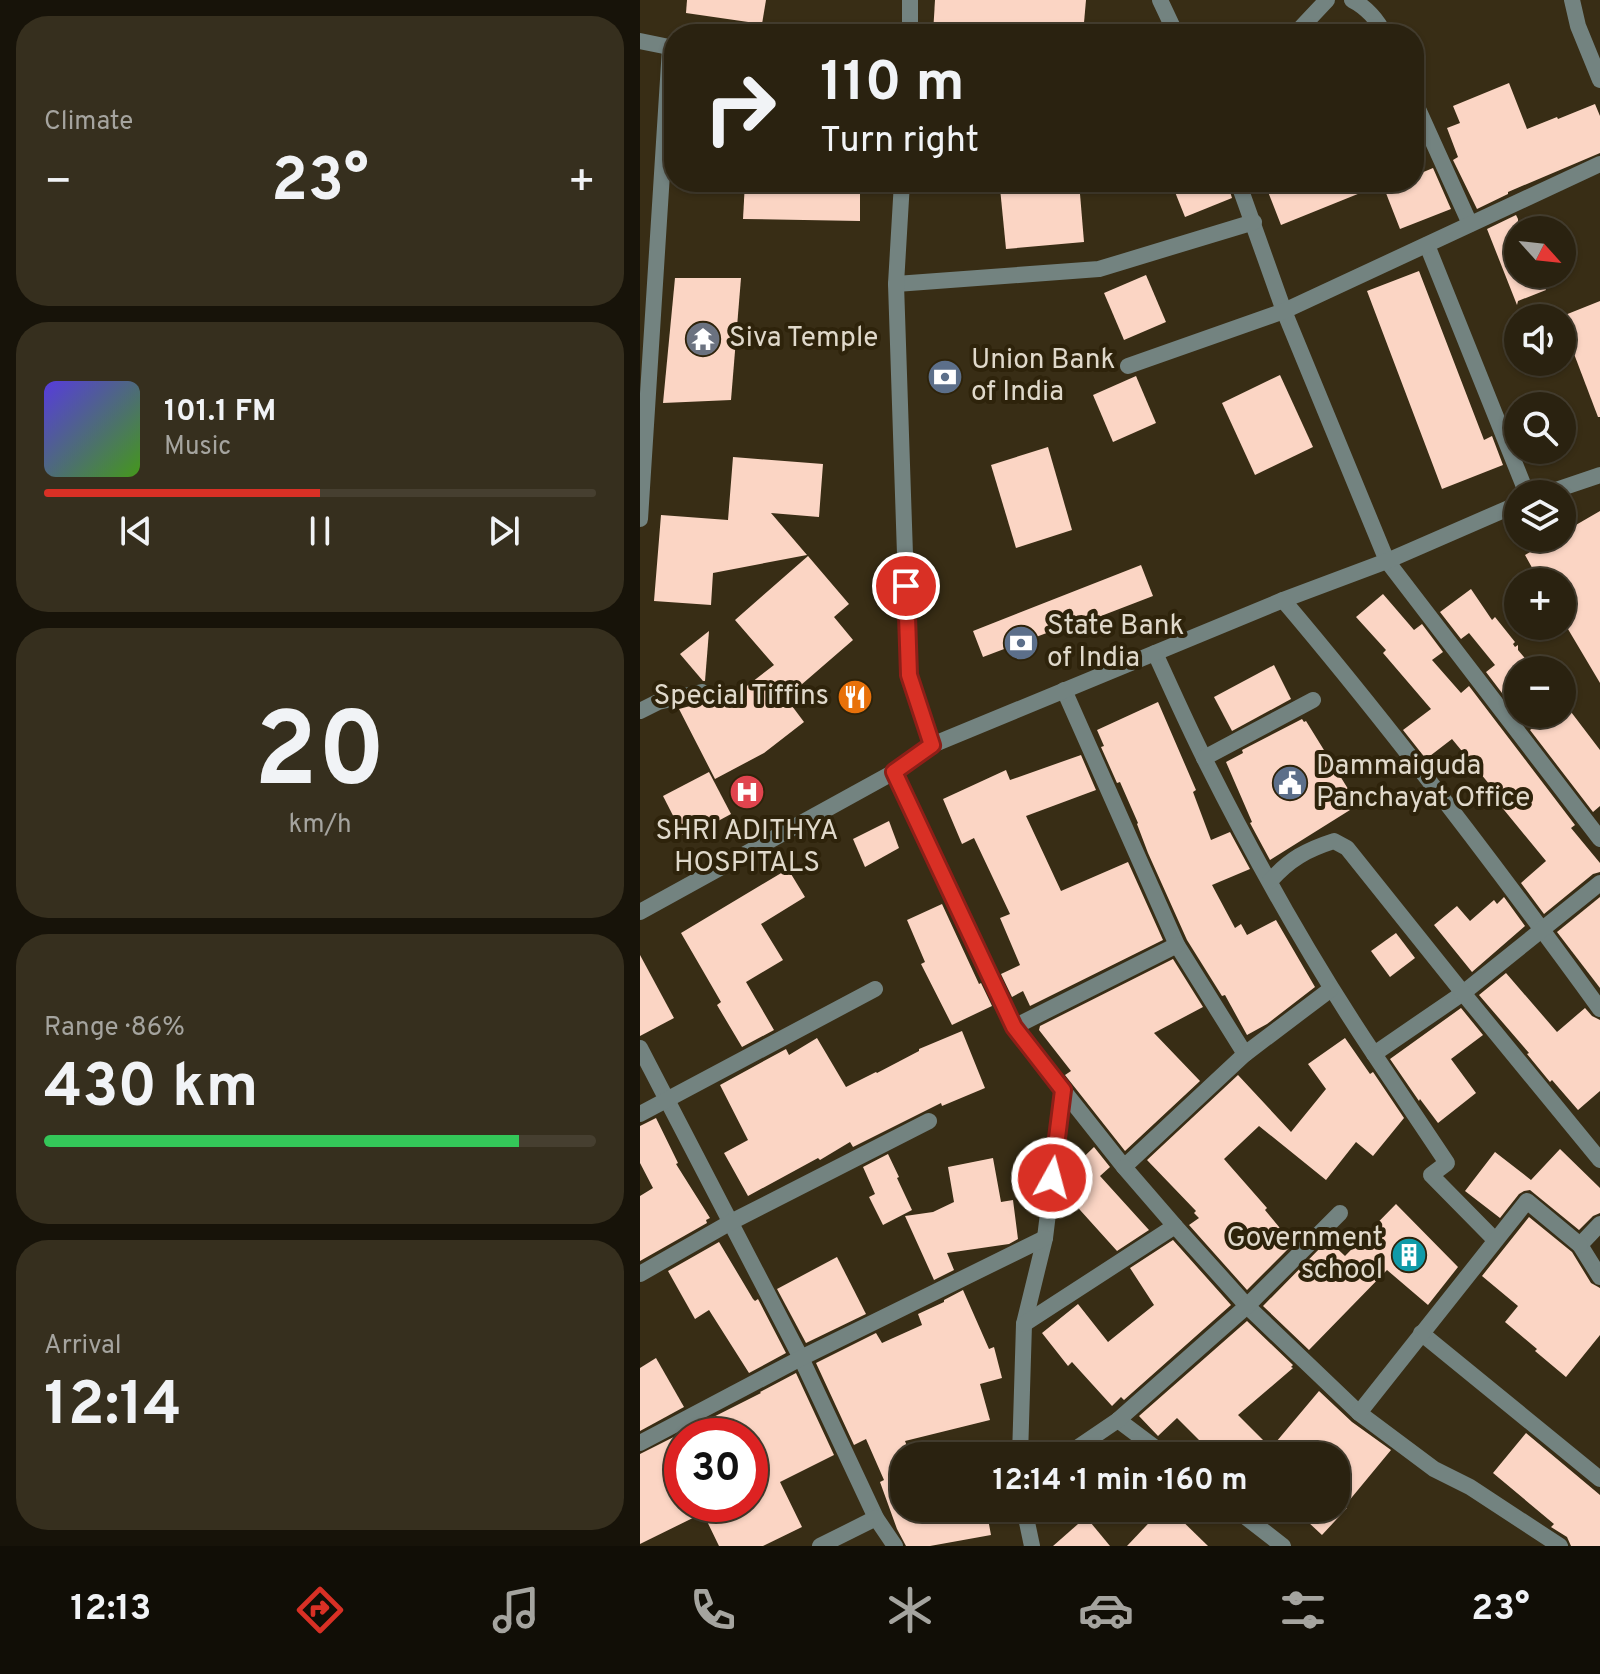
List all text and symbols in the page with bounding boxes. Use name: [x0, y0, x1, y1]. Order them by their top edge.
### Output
text: 110 m: [820, 50, 965, 120]
icon: right: [688, 56, 792, 160]
text: Climate: [44, 106, 133, 139]
text: Turn right: [820, 119, 979, 165]
text: 23°: [271, 146, 369, 222]
text: −: [44, 156, 72, 212]
text: +: [568, 156, 596, 212]
north arrow: [1504, 216, 1576, 288]
map controls: [1504, 216, 1576, 728]
button: sound: [1504, 304, 1576, 376]
temple icon: Siva Temple: [684, 320, 722, 358]
place label: Siva Temple: [729, 321, 878, 357]
place label: Union Bank of India: [971, 343, 1115, 411]
bank icon: Union Bank of India: [926, 358, 964, 396]
button: search: [1504, 392, 1576, 464]
text: 101.1 FM: [164, 394, 276, 431]
text: Music: [164, 431, 231, 464]
button: layers: [1504, 480, 1576, 552]
icon: previous: [114, 509, 158, 553]
icon: pause: [298, 509, 342, 553]
icon: next: [482, 509, 526, 553]
pin: [872, 552, 940, 620]
icon: arrive: [884, 564, 928, 608]
button: +: [1504, 568, 1576, 640]
place label: State Bank of India: [1047, 609, 1184, 677]
bank icon: State Bank of India: [1002, 624, 1040, 662]
button: −: [1504, 656, 1576, 728]
restaurant icon: Special Tiffins: [836, 678, 874, 716]
place label: Special Tiffins: [653, 679, 829, 715]
text: 20: [254, 691, 386, 823]
place label: Dammaiguda Panchayat Office: [1316, 749, 1530, 817]
public building icon: Dammaiguda Panchayat Office: [1271, 764, 1309, 802]
hospital icon: SHRI ADITHYA HOSPITALS: [728, 773, 766, 811]
text: km/h: [288, 809, 352, 842]
place label: SHRI ADITHYA HOSPITALS: [655, 814, 839, 882]
text: Range · 86%: [44, 1012, 185, 1045]
text: 430 km: [44, 1052, 258, 1128]
position arrow: [1010, 1136, 1094, 1220]
place label: Government school: [1226, 1221, 1383, 1289]
building icon: Government school: [1390, 1236, 1428, 1274]
text: Arrival: [44, 1330, 122, 1363]
text: 12:14: [44, 1370, 182, 1446]
speed limit sign: 30: [664, 1418, 768, 1522]
text: 12:14 · 1 min · 160 m: [993, 1463, 1247, 1500]
icon: directions: [292, 1582, 348, 1638]
icon: music: [488, 1582, 544, 1638]
icon: phone: [685, 1582, 741, 1638]
icon: climate: [882, 1582, 938, 1638]
icon: car: [1078, 1582, 1134, 1638]
icon: filters: [1275, 1582, 1331, 1638]
text: 12:13: [70, 1587, 151, 1633]
text: 23°: [1471, 1587, 1530, 1633]

